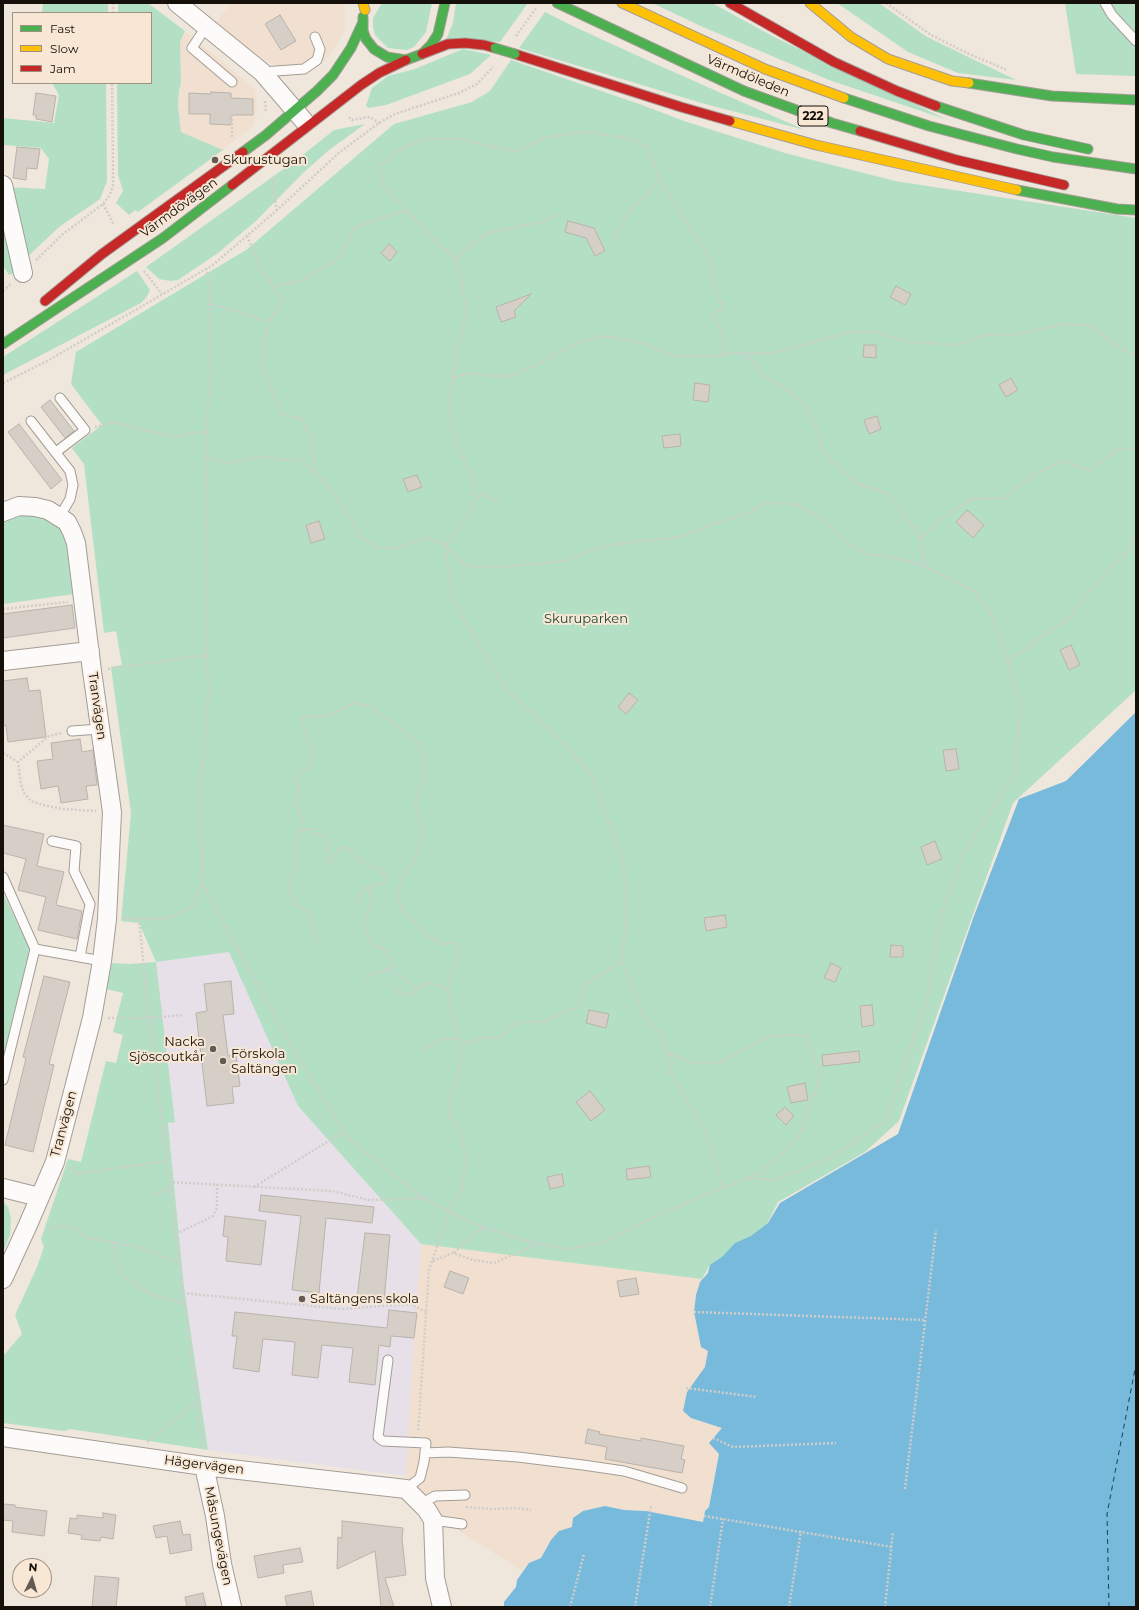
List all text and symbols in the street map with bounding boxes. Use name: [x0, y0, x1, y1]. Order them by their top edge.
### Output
legend: [12, 12, 152, 84]
text: Fast: [50, 21, 75, 36]
text: Slow: [50, 41, 79, 56]
street label: Värmdöleden: [704, 51, 792, 101]
text: Jam: [50, 61, 76, 76]
road number: 222: [798, 106, 828, 126]
place label: Skurustugan: [223, 152, 307, 168]
marker: Skurustugan: [210, 155, 220, 165]
street label: Värmdövägen: [137, 175, 221, 241]
park label: Skuruparken: [544, 611, 628, 627]
street label: Tranvägen: [85, 671, 109, 741]
place label: Nacka Sjöscoutkår: [129, 1034, 205, 1065]
marker: Nacka Sjöscoutkår: [208, 1044, 218, 1054]
place label: Förskola Saltängen: [231, 1046, 297, 1077]
marker: Förskola Saltängen: [218, 1056, 228, 1066]
street label: Tranvägen: [48, 1089, 80, 1159]
place label: Saltängens skola: [310, 1291, 419, 1307]
marker: Saltängens skola: [297, 1294, 307, 1304]
street label: Hägervägen: [163, 1452, 245, 1478]
street label: Måsungevägen: [201, 1485, 235, 1587]
north arrow: [12, 1558, 52, 1598]
text: N: [28, 1560, 38, 1574]

